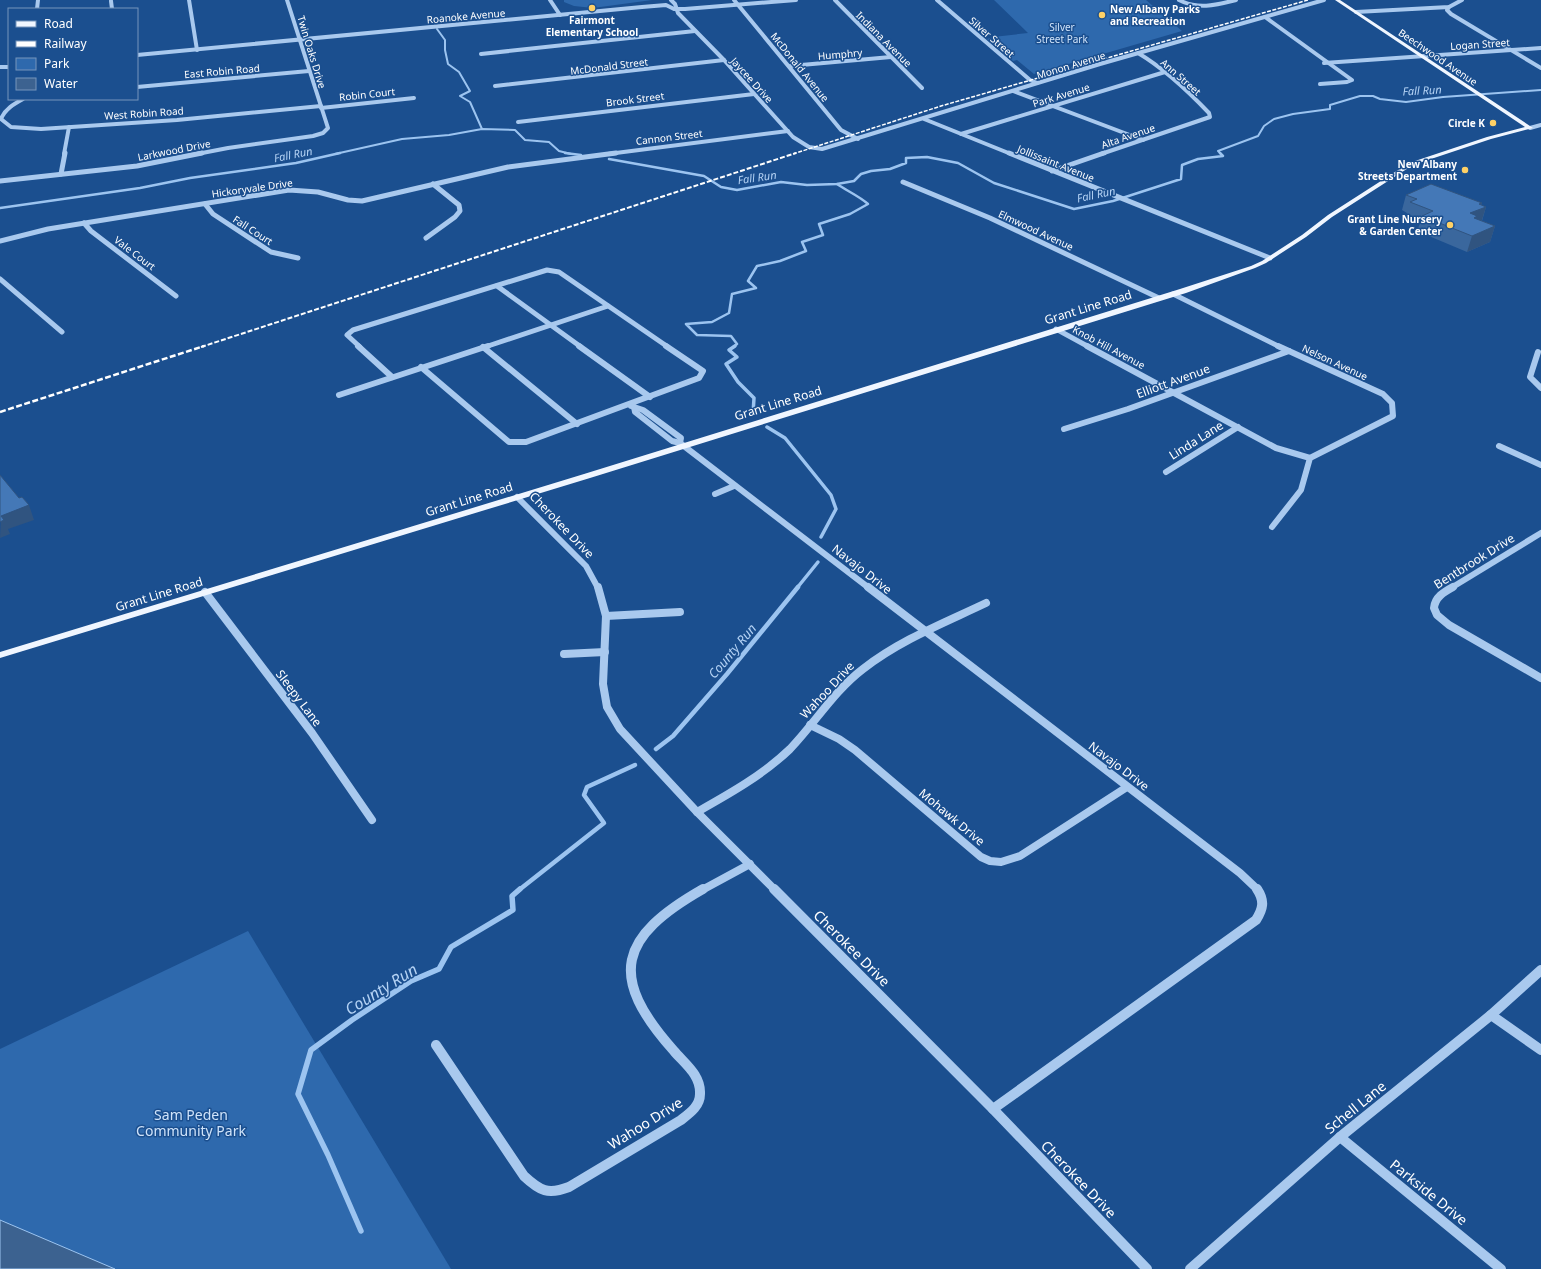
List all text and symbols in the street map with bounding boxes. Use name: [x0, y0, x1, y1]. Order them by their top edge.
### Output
place label: New Albany Parks and Recreation: [1110, 2, 1200, 28]
marker: Fairmont Elementary School: [587, 3, 597, 13]
street label: Roanoke Avenue: [426, 6, 506, 26]
legend: [8, 8, 138, 100]
street label: Indiana Avenue: [853, 8, 915, 70]
marker: New Albany Parks and Recreation: [1097, 10, 1107, 20]
place label: Fairmont Elementary School: [546, 13, 638, 39]
street label: Silver Street: [966, 13, 1018, 61]
street label: Twin Oaks Drive: [294, 14, 330, 90]
text: Road: [44, 15, 73, 32]
park label: Silver Street Park: [1036, 20, 1088, 46]
street label: Beechwood Avenue: [1396, 25, 1481, 89]
street label: McDonald Avenue: [768, 29, 833, 105]
text: Railway: [44, 35, 88, 52]
street label: Logan Street: [1450, 35, 1511, 53]
street label: Humphry: [817, 45, 864, 63]
street label: Monon Avenue: [1035, 48, 1107, 82]
street label: Jaycee Drive: [727, 53, 776, 106]
street label: McDonald Street: [569, 54, 649, 78]
text: Park: [44, 55, 70, 72]
street label: Ann Street: [1158, 56, 1204, 99]
street label: East Robin Road: [184, 61, 260, 81]
text: Water: [44, 75, 78, 92]
street label: Park Avenue: [1031, 80, 1092, 110]
water label: Fall Run: [1402, 81, 1442, 99]
street label: Robin Court: [338, 84, 396, 104]
street label: Brook Street: [605, 88, 665, 110]
street label: West Robin Road: [104, 103, 184, 123]
place label: Circle K: [1448, 116, 1485, 130]
marker: Circle K: [1488, 118, 1498, 128]
street label: Alta Avenue: [1099, 120, 1157, 152]
street label: Cannon Street: [635, 126, 704, 148]
street label: Larkwood Drive: [136, 136, 212, 164]
street label: Jollissaint Avenue: [1015, 141, 1097, 185]
water label: Fall Run: [272, 143, 314, 165]
place label: New Albany Streets Department: [1358, 157, 1458, 183]
marker: New Albany Streets Department: [1460, 165, 1470, 175]
water label: Fall Run: [737, 167, 777, 187]
street label: Hickoryvale Drive: [211, 175, 294, 201]
water label: Fall Run: [1075, 183, 1117, 205]
street label: Elmwood Avenue: [996, 206, 1076, 254]
street label: Fall Court: [230, 212, 276, 248]
place label: Grant Line Nursery & Garden Center: [1347, 212, 1443, 238]
marker: Grant Line Nursery & Garden Center: [1445, 220, 1455, 230]
street label: Vale Court: [111, 233, 159, 273]
street label: Grant Line Road: [1042, 286, 1134, 328]
street label: Knob Hill Avenue: [1070, 322, 1148, 372]
street label: Nelson Avenue: [1300, 341, 1370, 383]
street label: Elliott Avenue: [1134, 360, 1212, 402]
street label: Grant Line Road: [732, 382, 824, 424]
street label: Linda Lane: [1166, 416, 1227, 463]
street label: Grant Line Road: [423, 478, 515, 520]
street label: Cherokee Drive: [526, 488, 598, 562]
street label: Bentbrook Drive: [1430, 529, 1518, 593]
street label: Navajo Drive: [828, 540, 896, 598]
street label: Grant Line Road: [113, 573, 205, 615]
water label: County Run: [704, 620, 760, 682]
street label: Wahoo Drive: [796, 658, 858, 722]
street label: Sleepy Lane: [272, 666, 326, 730]
street label: Navajo Drive: [1085, 738, 1153, 795]
street label: Mohawk Drive: [916, 784, 989, 850]
street label: Cherokee Drive: [810, 906, 894, 990]
water label: County Run: [341, 958, 421, 1020]
street label: Schell Lane: [1320, 1076, 1390, 1138]
street label: Wahoo Drive: [604, 1093, 686, 1153]
park label: Sam Peden Community Park: [136, 1105, 246, 1140]
street label: Cherokee Drive: [1037, 1136, 1121, 1222]
street label: Parkside Drive: [1386, 1155, 1472, 1229]

